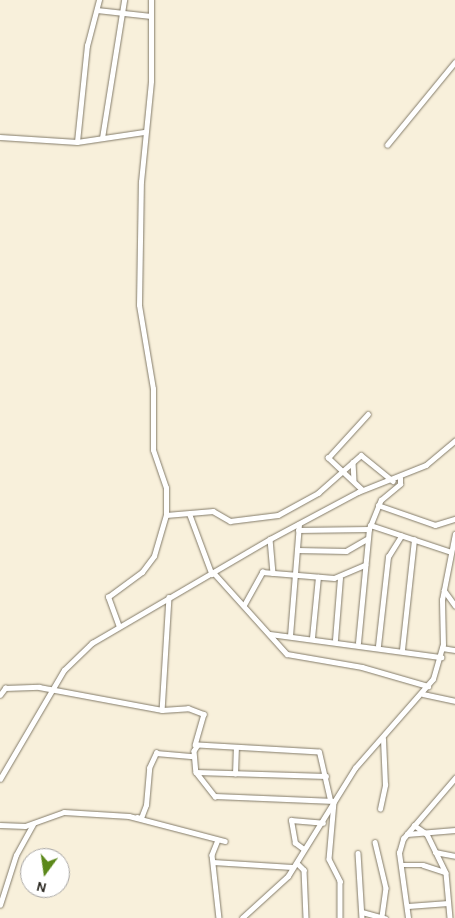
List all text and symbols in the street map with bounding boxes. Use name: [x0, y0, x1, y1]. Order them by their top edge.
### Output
north arrow: [20, 848, 70, 898]
text: N: [35, 878, 48, 897]

